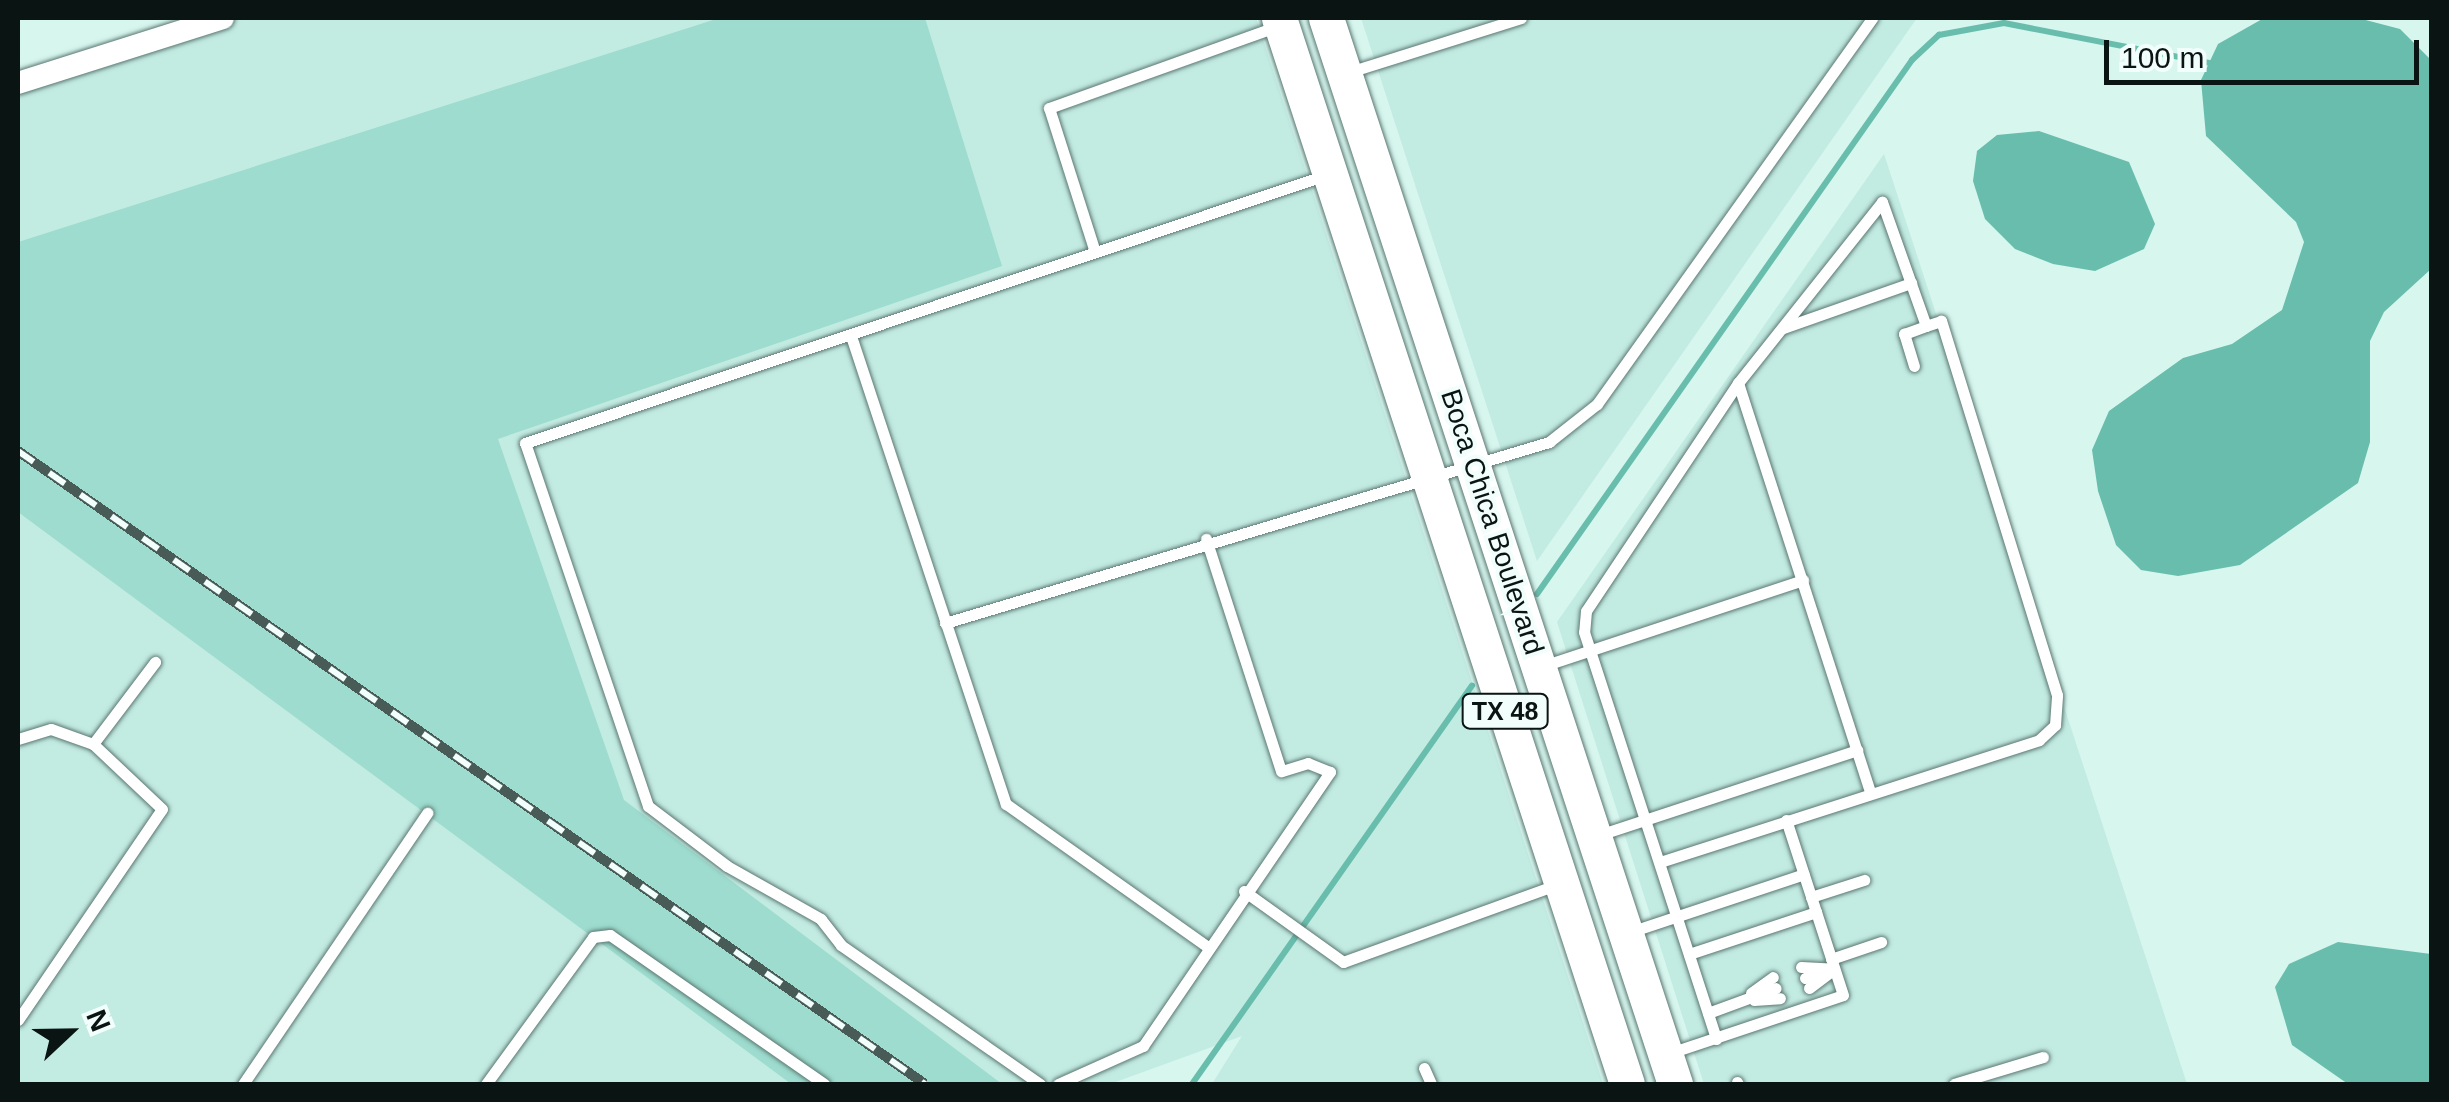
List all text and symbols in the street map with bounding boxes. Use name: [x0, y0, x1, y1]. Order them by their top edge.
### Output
scale bar: [2109, 20, 2424, 82]
text: 100 m: [2121, 41, 2204, 74]
street label: Boca Chica Boulevard: [1433, 385, 1551, 659]
road number: TX 48: [1460, 691, 1550, 731]
north arrow: [20, 982, 120, 1082]
text: N: [80, 1005, 116, 1036]

